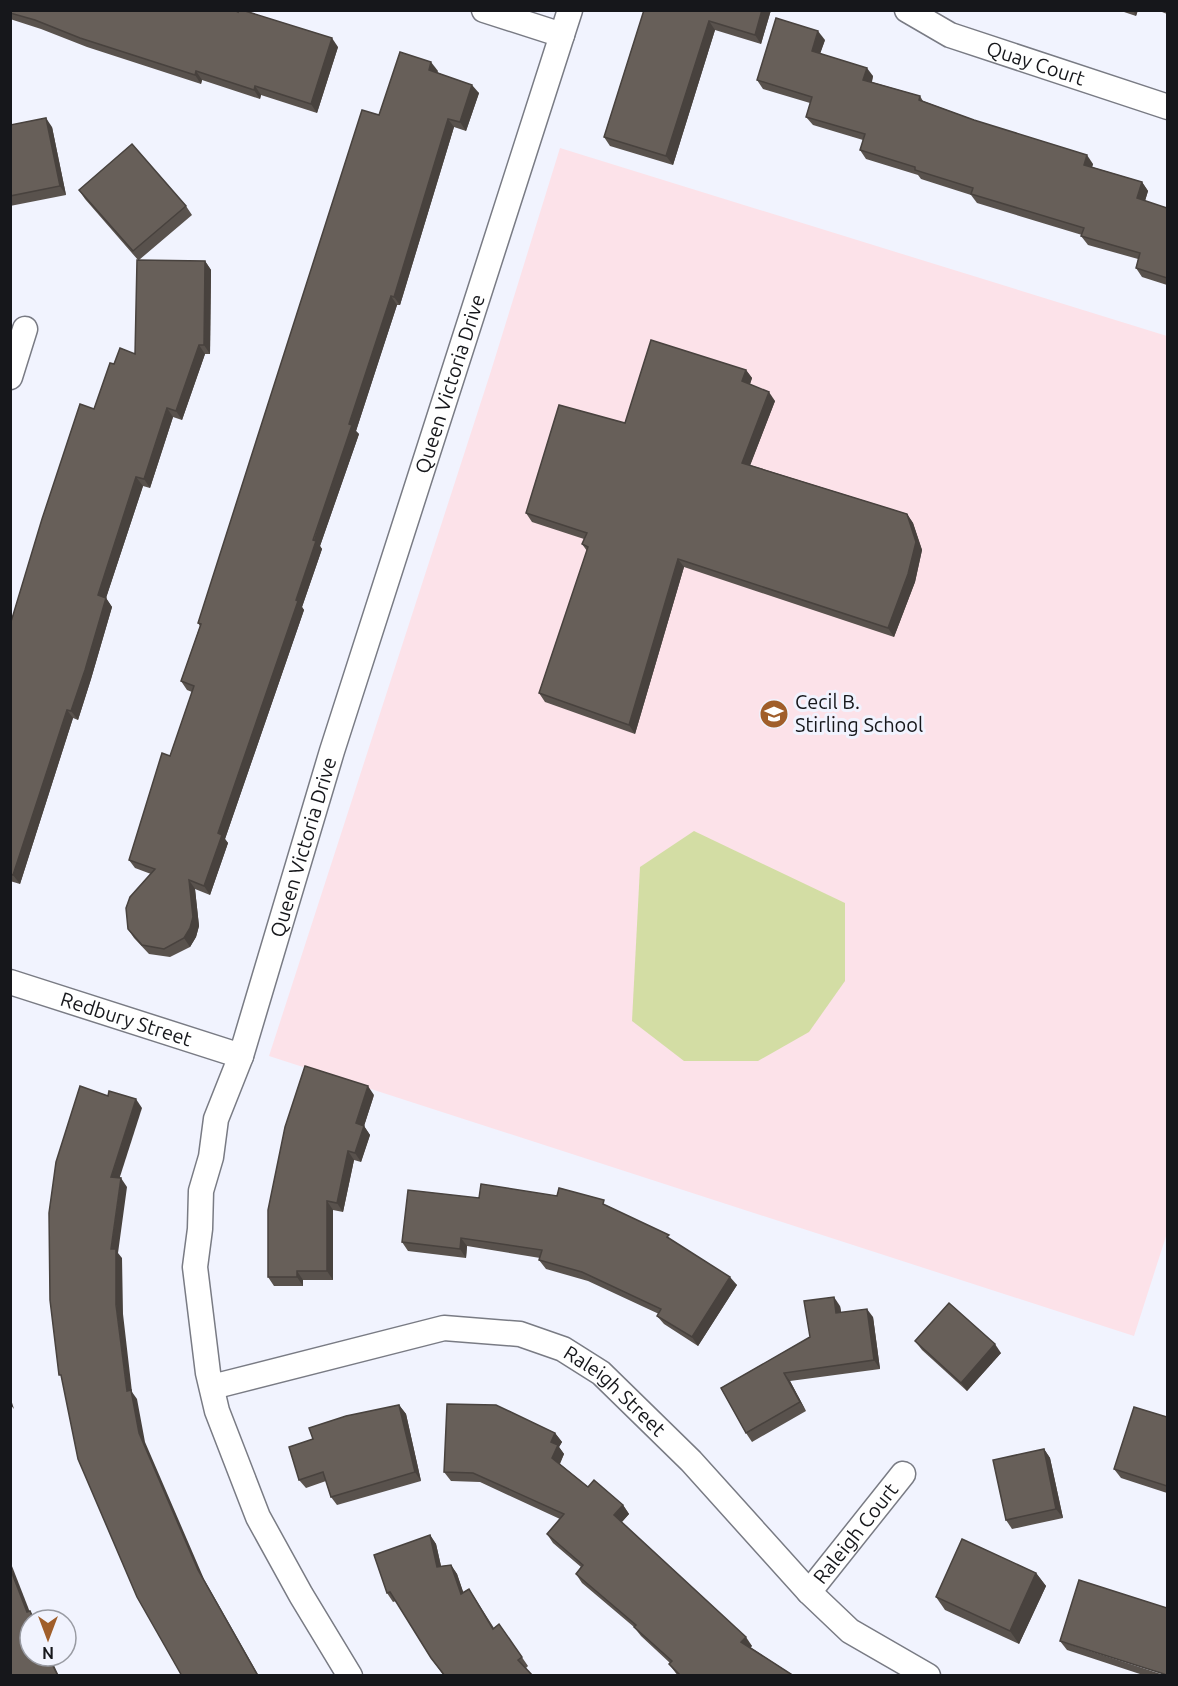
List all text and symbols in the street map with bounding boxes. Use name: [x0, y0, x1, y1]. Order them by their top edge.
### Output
street label: Quay Court: [984, 36, 1088, 90]
street label: Queen Victoria Drive: [410, 291, 489, 476]
place label: Cecil B. Stirling School: [795, 690, 923, 736]
school or university icon: Cecil B. Stirling School: [758, 698, 790, 730]
street label: Queen Victoria Drive: [265, 754, 341, 940]
street label: Redbury Street: [58, 987, 195, 1051]
street label: Raleigh Street: [560, 1341, 671, 1441]
street label: Raleigh Court: [808, 1478, 902, 1588]
north arrow: [18, 1608, 78, 1668]
text: N: [42, 1644, 54, 1662]

